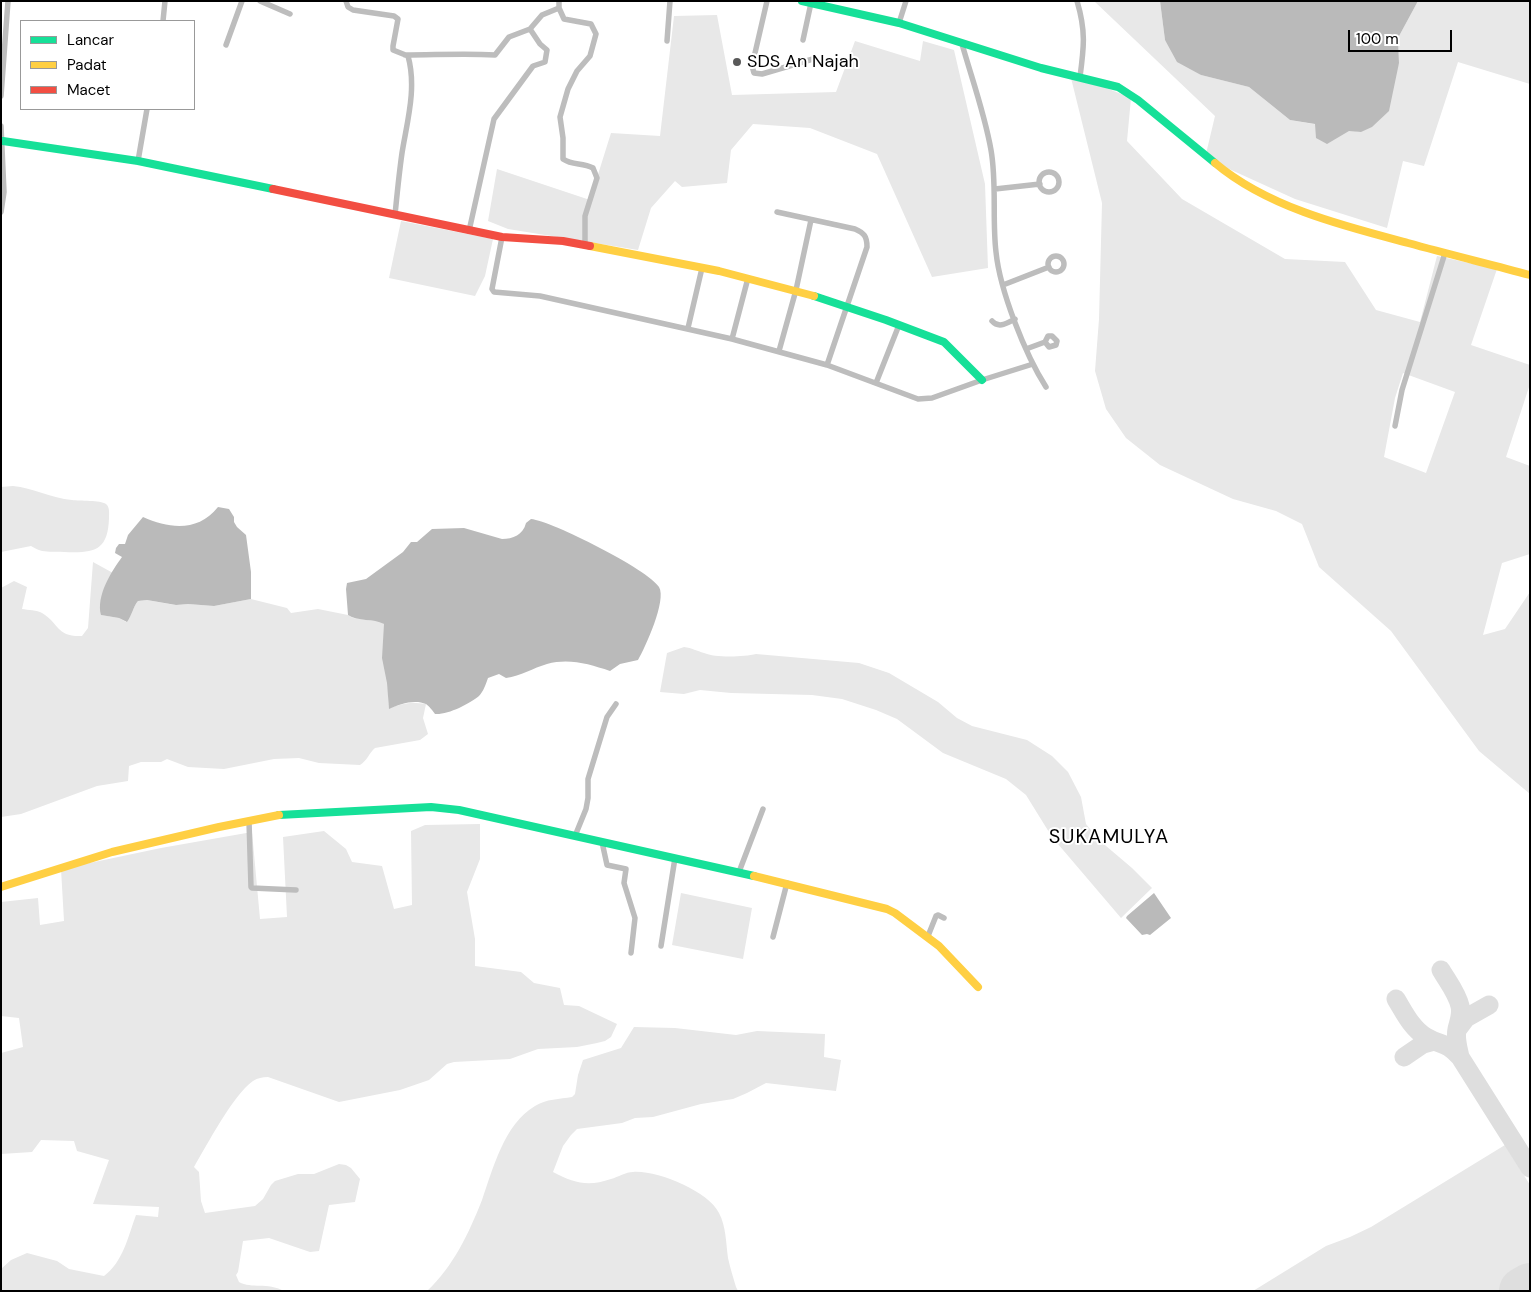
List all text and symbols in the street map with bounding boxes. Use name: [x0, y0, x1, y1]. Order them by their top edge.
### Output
legend: [20, 20, 195, 110]
scale bar: [1351, 20, 1455, 52]
text: 100 m: [1356, 29, 1399, 49]
text: Lancar: [67, 30, 114, 50]
place label: SDS An Najah: [747, 51, 859, 73]
text: Padat: [67, 55, 107, 75]
marker: SDS An Najah: [731, 56, 743, 68]
text: Macet: [67, 80, 111, 100]
district label: SUKAMULYA: [1048, 826, 1170, 850]

